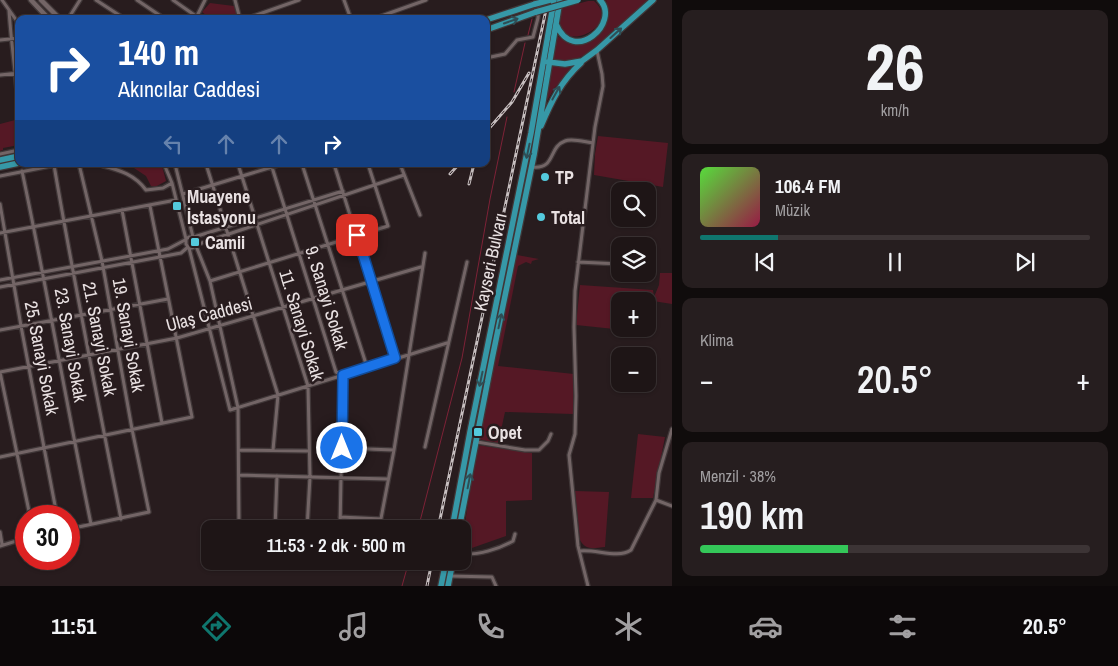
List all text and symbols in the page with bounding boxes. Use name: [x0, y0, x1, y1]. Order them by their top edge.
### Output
one-way arrow: [503, 16, 518, 25]
text: 26: [865, 23, 925, 110]
one-way arrow: [609, 27, 622, 39]
text: 140 m: [118, 29, 199, 76]
icon: right: [35, 35, 100, 100]
text: Akıncılar Caddesi: [118, 74, 260, 104]
one-way arrow: [552, 86, 562, 101]
text: km/h: [881, 99, 909, 121]
icon: left: [159, 130, 187, 158]
icon: ahead: [212, 130, 240, 158]
icon: ahead: [265, 130, 293, 158]
icon: right: [318, 130, 346, 158]
one-way arrow: [522, 143, 532, 159]
place label: TP: [555, 165, 574, 190]
marker: TP: [539, 171, 551, 183]
text: 106.4 FM: [775, 173, 841, 199]
map controls: [611, 182, 656, 392]
button: search: [611, 182, 656, 227]
place label: Muayene İstasyonu: [187, 184, 256, 230]
text: Müzik: [775, 199, 810, 221]
marker: Muayene İstasyonu: [171, 200, 183, 212]
place label: Total: [551, 205, 585, 230]
street label: Kayseri Bulvarı: [467, 210, 513, 314]
marker: Total: [535, 211, 547, 223]
pin: [336, 214, 378, 256]
icon: arrive: [343, 221, 371, 249]
place label: Camii: [205, 230, 245, 255]
marker: Camii: [189, 236, 201, 248]
button: layers: [611, 237, 656, 282]
street label: 9. Sanayi Sokak: [299, 243, 355, 354]
icon: previous: [751, 248, 779, 276]
icon: pause: [881, 248, 909, 276]
icon: next: [1011, 248, 1039, 276]
street label: 11. Sanayi Sokak: [273, 267, 331, 384]
street label: 19. Sanayi Sokak: [107, 276, 151, 395]
street label: 21. Sanayi Sokak: [77, 280, 123, 399]
street label: 23. Sanayi Sokak: [49, 286, 93, 405]
street label: Ulaş Caddesi: [163, 290, 255, 338]
button: +: [611, 292, 656, 337]
street label: 25. Sanayi Sokak: [19, 299, 65, 418]
one-way arrow: [496, 314, 505, 330]
text: Klima: [700, 329, 734, 351]
button: −: [611, 347, 656, 392]
text: 20.5°: [857, 354, 933, 405]
text: −: [700, 361, 713, 399]
text: +: [1077, 361, 1090, 399]
one-way arrow: [475, 371, 485, 387]
place label: Opet: [488, 420, 522, 445]
position arrow: [315, 421, 367, 473]
marker: Opet: [472, 426, 484, 438]
text: Menzil · 38%: [700, 465, 776, 487]
one-way arrow: [464, 473, 474, 489]
text: 190 km: [700, 490, 804, 541]
speed limit sign: 30: [15, 505, 80, 570]
text: 11:53 · 2 dk · 500 m: [266, 532, 406, 558]
icon: directions: [199, 609, 234, 644]
icon: music: [336, 609, 371, 644]
icon: phone: [473, 609, 508, 644]
icon: climate: [611, 609, 646, 644]
icon: car: [748, 609, 783, 644]
icon: filters: [885, 609, 920, 644]
text: 11:51: [51, 611, 96, 641]
text: 20.5°: [1023, 611, 1067, 641]

